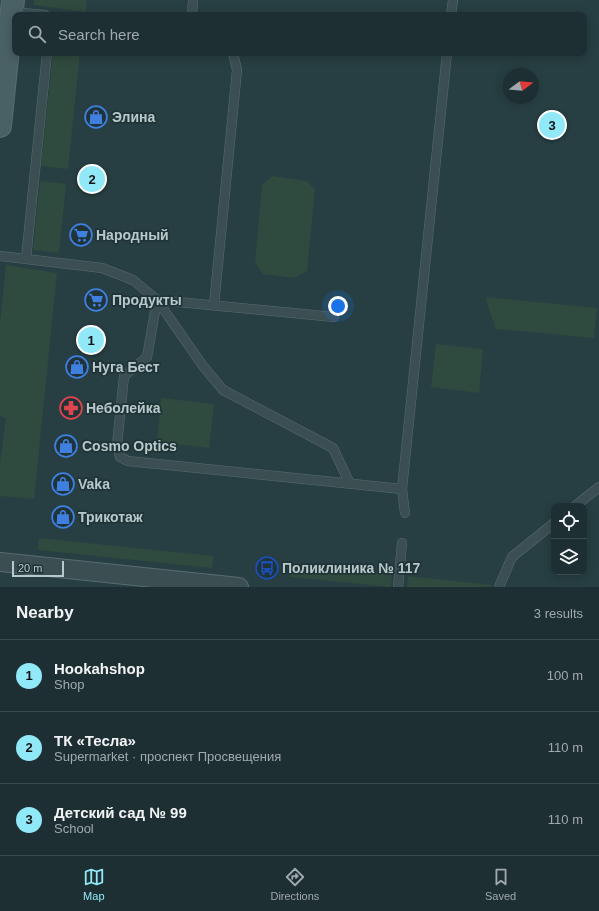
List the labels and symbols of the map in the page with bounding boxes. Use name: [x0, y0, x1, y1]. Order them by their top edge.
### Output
north arrow: [503, 68, 539, 104]
shop icon: Элина: [83, 104, 109, 130]
place label: Элина: [112, 109, 156, 125]
pin: 3: [539, 110, 565, 140]
pin: 2: [79, 164, 105, 194]
supermarket icon: Народный: [68, 222, 94, 248]
place label: Народный: [96, 227, 169, 243]
supermarket icon: Продукты: [83, 287, 109, 313]
place label: Продукты: [112, 292, 182, 308]
your location: [328, 296, 348, 316]
pin: 1: [78, 325, 104, 355]
shop icon: Нуга Бест: [64, 354, 90, 380]
place label: Нуга Бест: [92, 359, 160, 375]
pharmacy icon: Неболейка: [58, 395, 84, 421]
place label: Неболейка: [86, 400, 161, 416]
shop icon: Cosmo Optics: [53, 433, 79, 459]
place label: Cosmo Optics: [82, 438, 177, 454]
shop icon: Vaka: [50, 471, 76, 497]
place label: Vaka: [78, 476, 110, 492]
shop icon: Трикотаж: [50, 504, 76, 530]
place label: Трикотаж: [78, 509, 144, 525]
bus stop icon: Поликлиника № 117: [254, 555, 280, 581]
scale bar: [12, 559, 64, 578]
place label: Поликлиника № 117: [282, 560, 420, 576]

